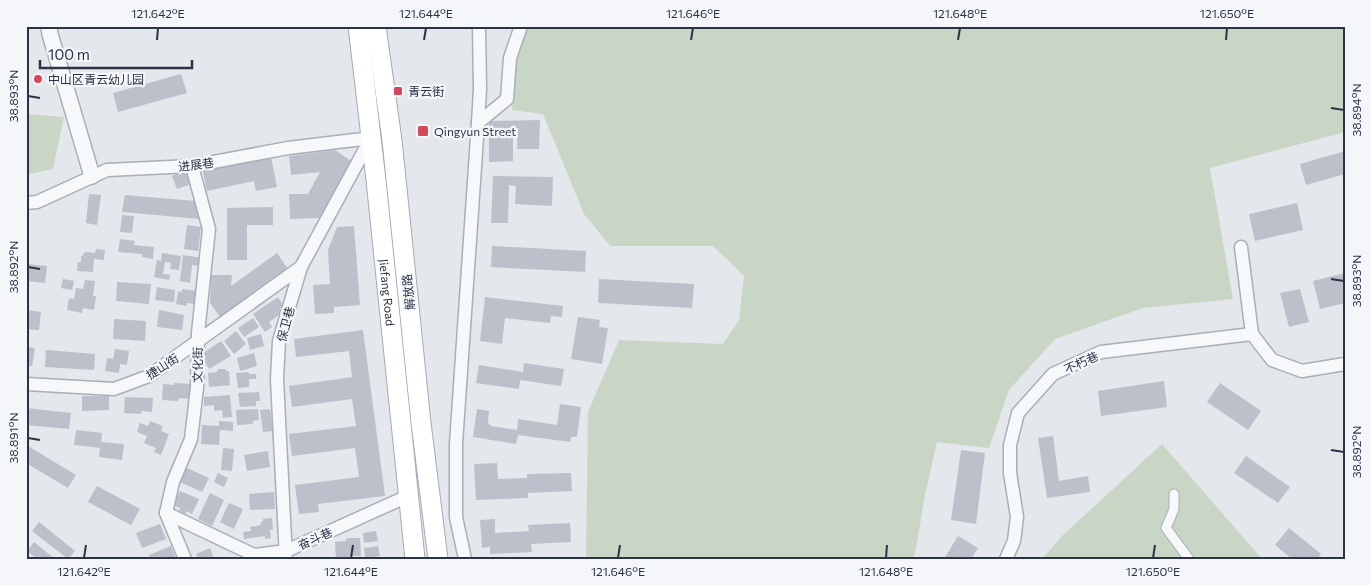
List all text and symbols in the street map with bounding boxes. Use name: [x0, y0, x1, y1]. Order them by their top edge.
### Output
text: 121.642°E: [131, 6, 185, 20]
text: 121.644°E: [399, 6, 453, 20]
text: 121.646°E: [666, 6, 720, 20]
text: 121.648°E: [933, 6, 987, 20]
text: 121.650°E: [1200, 6, 1254, 20]
scale bar: [40, 38, 192, 70]
text: 100 m: [48, 45, 90, 63]
text: 38.893°N: [6, 70, 20, 122]
place label: 中山区青云幼儿园: [48, 72, 144, 86]
marker: 中山区青云幼儿园: [32, 73, 44, 85]
place label: 青云街: [408, 84, 444, 98]
text: 38.894°N: [1349, 84, 1363, 137]
marker: 青云街: [392, 85, 404, 97]
marker: Qingyun Street: [416, 124, 430, 138]
place label: Qingyun Street: [434, 124, 516, 138]
street label: 进展巷: [177, 155, 215, 173]
text: 38.892°N: [6, 241, 20, 293]
text: 38.893°N: [1349, 255, 1363, 307]
street label: Jiefang Road: [376, 258, 398, 327]
street label: 解放路: [399, 273, 417, 311]
street label: 保卫巷: [274, 305, 296, 343]
street label: 文化街: [190, 347, 204, 383]
street label: 不朽巷: [1062, 348, 1100, 376]
street label: 捷山街: [143, 350, 181, 382]
text: 38.891°N: [6, 412, 20, 464]
text: 38.892°N: [1349, 426, 1363, 478]
street label: 奋斗巷: [296, 524, 334, 552]
text: 121.642°E: [57, 564, 111, 578]
text: 121.644°E: [324, 564, 378, 578]
text: 121.646°E: [591, 564, 645, 578]
text: 121.648°E: [859, 564, 913, 578]
text: 121.650°E: [1126, 564, 1180, 578]

